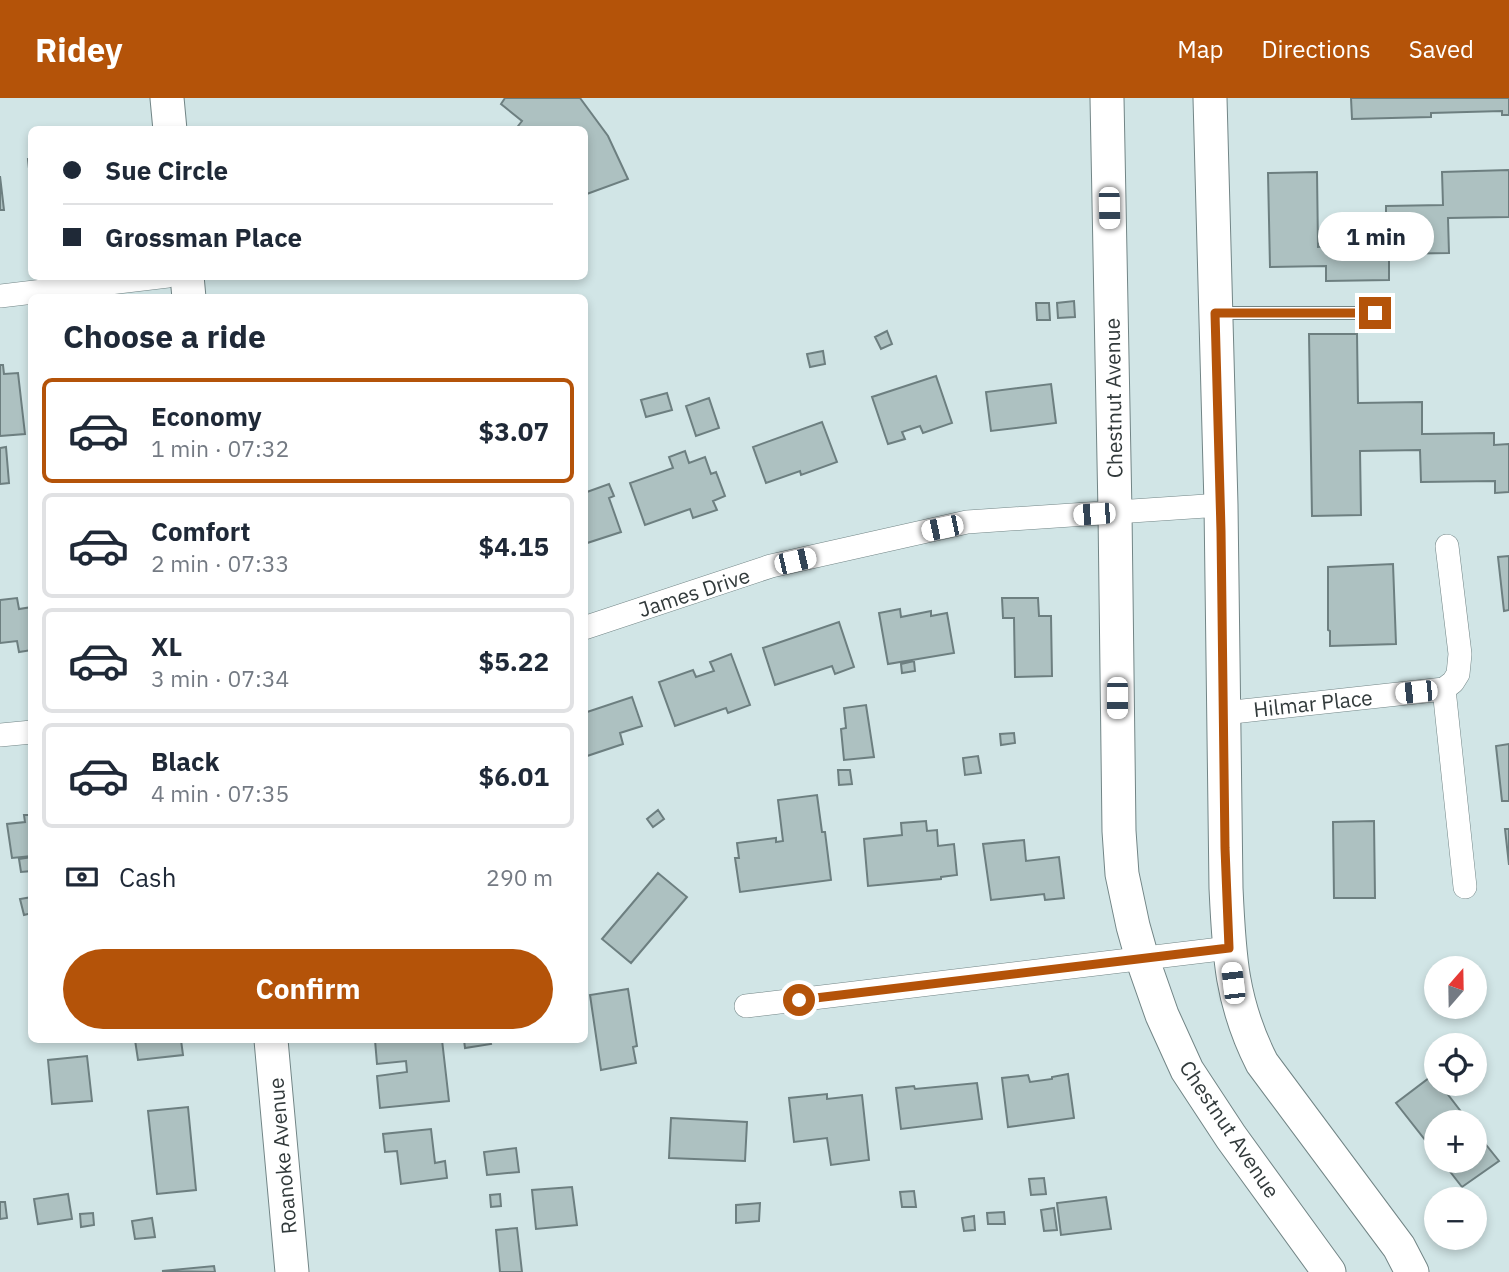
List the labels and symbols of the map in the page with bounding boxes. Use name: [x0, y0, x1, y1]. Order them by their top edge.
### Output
car: [1099, 187, 1120, 229]
callout: 1 min: [1317, 212, 1433, 260]
route end: [1359, 297, 1391, 329]
street label: Chestnut Avenue: [1098, 318, 1128, 478]
car: [1073, 502, 1116, 526]
car: [920, 513, 965, 543]
car: [773, 546, 818, 576]
street label: James Drive: [635, 561, 753, 623]
car: [1107, 677, 1128, 719]
car: [1395, 679, 1438, 705]
street label: Hilmar Place: [1252, 683, 1374, 723]
north arrow: [1424, 956, 1488, 1018]
car: [1221, 961, 1246, 1005]
route start: [783, 984, 815, 1016]
street label: Chestnut Avenue: [1174, 1055, 1286, 1203]
street label: Roanoke Avenue: [261, 1077, 303, 1235]

